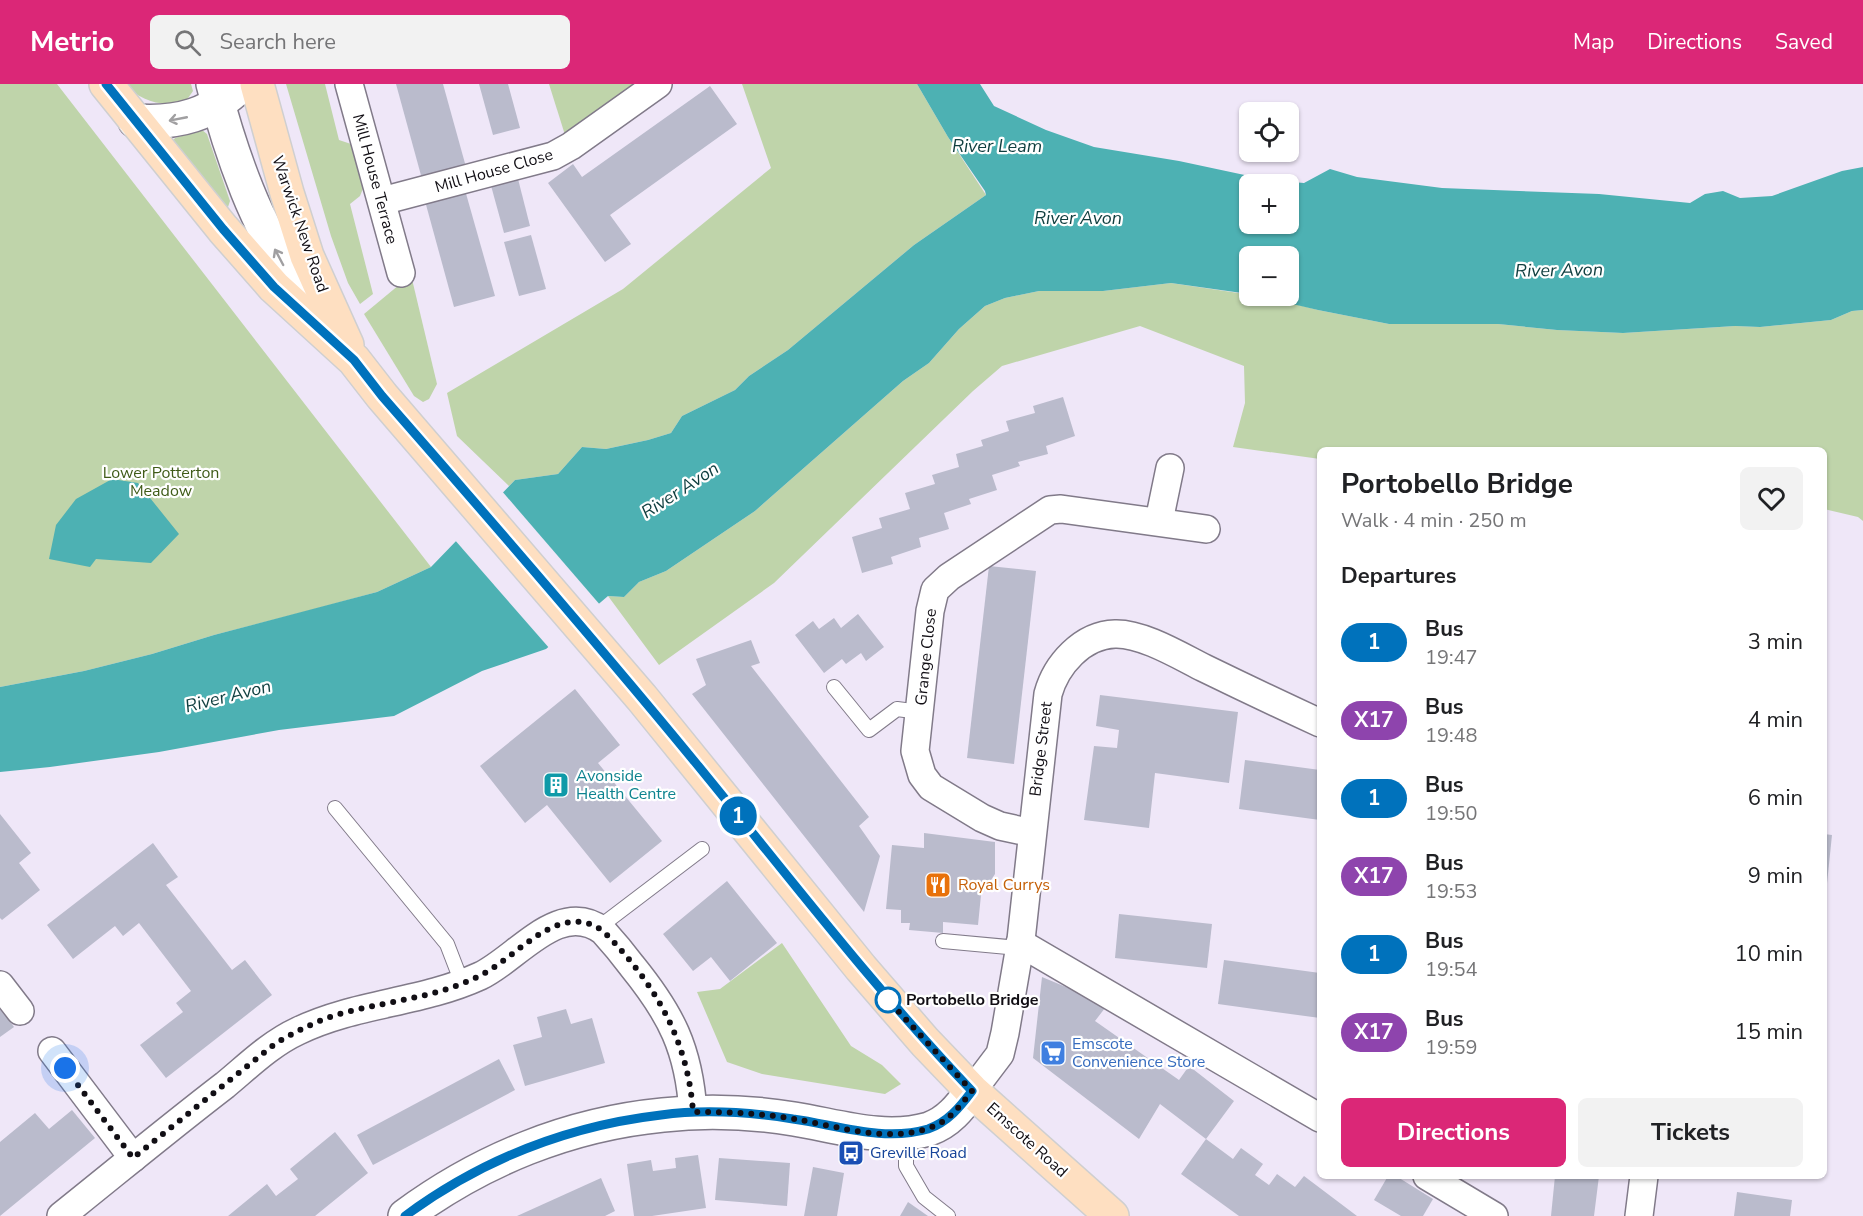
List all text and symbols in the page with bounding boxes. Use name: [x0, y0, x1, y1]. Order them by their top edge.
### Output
search box: [150, 15, 570, 69]
text: Metrio: [30, 23, 114, 61]
icon: search: [171, 26, 204, 59]
text: Search here: [219, 27, 336, 57]
text: Map: [1573, 28, 1614, 56]
text: Directions: [1647, 28, 1742, 56]
text: Saved: [1775, 28, 1833, 56]
map controls: [1239, 102, 1299, 306]
button: locate: [1239, 102, 1299, 162]
street label: Mill House Terrace: [347, 111, 403, 247]
one-way arrow: [169, 114, 188, 125]
water label: River Leam: [952, 134, 1042, 158]
street label: Mill House Close: [432, 144, 556, 198]
street label: Warwick New Road: [266, 153, 334, 295]
button: +: [1239, 174, 1299, 234]
water label: River Avon: [1034, 206, 1122, 230]
button: −: [1239, 246, 1299, 306]
one-way arrow: [273, 249, 284, 267]
water label: River Avon: [1515, 257, 1603, 283]
water label: River Avon: [637, 456, 723, 524]
park label: Lower Potterton Meadow: [103, 462, 219, 502]
text: Portobello Bridge: [1341, 465, 1573, 503]
button: heart: [1740, 467, 1803, 530]
text: Walk · 4 min · 250 m: [1341, 507, 1527, 534]
text: Departures: [1341, 561, 1456, 591]
street label: Grange Close: [910, 607, 942, 707]
text: Bus: [1425, 614, 1464, 644]
text: 3 min: [1748, 627, 1803, 657]
text: 1: [1368, 628, 1380, 656]
text: 19:47: [1425, 644, 1478, 671]
water label: River Avon: [182, 674, 274, 718]
text: Bus: [1425, 692, 1464, 722]
street label: Bridge Street: [1024, 700, 1058, 798]
text: 4 min: [1748, 705, 1803, 735]
text: X17: [1354, 706, 1394, 734]
text: 19:48: [1425, 722, 1478, 749]
place label: Avonside Health Centre: [576, 765, 676, 805]
building icon: Avonside Health Centre: [541, 770, 571, 800]
text: Bus: [1425, 770, 1464, 800]
text: 6 min: [1748, 783, 1803, 813]
text: 1: [1368, 784, 1380, 812]
line badge: 1: [718, 796, 758, 836]
text: 19:50: [1425, 800, 1478, 827]
text: 1: [732, 802, 744, 830]
text: Bus: [1425, 848, 1464, 878]
text: 9 min: [1748, 861, 1803, 891]
text: X17: [1354, 862, 1394, 890]
restaurant icon: Royal Currys: [923, 870, 953, 900]
place label: Royal Currys: [958, 874, 1050, 896]
text: 19:53: [1425, 878, 1478, 905]
text: Bus: [1425, 926, 1464, 956]
text: 10 min: [1735, 939, 1803, 969]
text: 1: [1368, 940, 1380, 968]
text: 19:54: [1425, 956, 1478, 983]
marker: Portobello Bridge: [875, 987, 901, 1013]
place label: Portobello Bridge: [906, 989, 1039, 1011]
text: Bus: [1425, 1004, 1464, 1034]
text: 15 min: [1735, 1017, 1803, 1047]
text: X17: [1354, 1018, 1394, 1046]
place label: Emscote Convenience Store: [1072, 1033, 1205, 1073]
text: 19:59: [1425, 1034, 1478, 1061]
supermarket icon: Emscote Convenience Store: [1038, 1038, 1068, 1068]
your location: [50, 1053, 80, 1083]
street label: Emscote Road: [982, 1098, 1072, 1182]
button: Directions: [1341, 1098, 1566, 1167]
button: Tickets: [1578, 1098, 1803, 1167]
bus stop icon: Greville Road: [836, 1138, 866, 1168]
place label: Greville Road: [870, 1142, 967, 1164]

